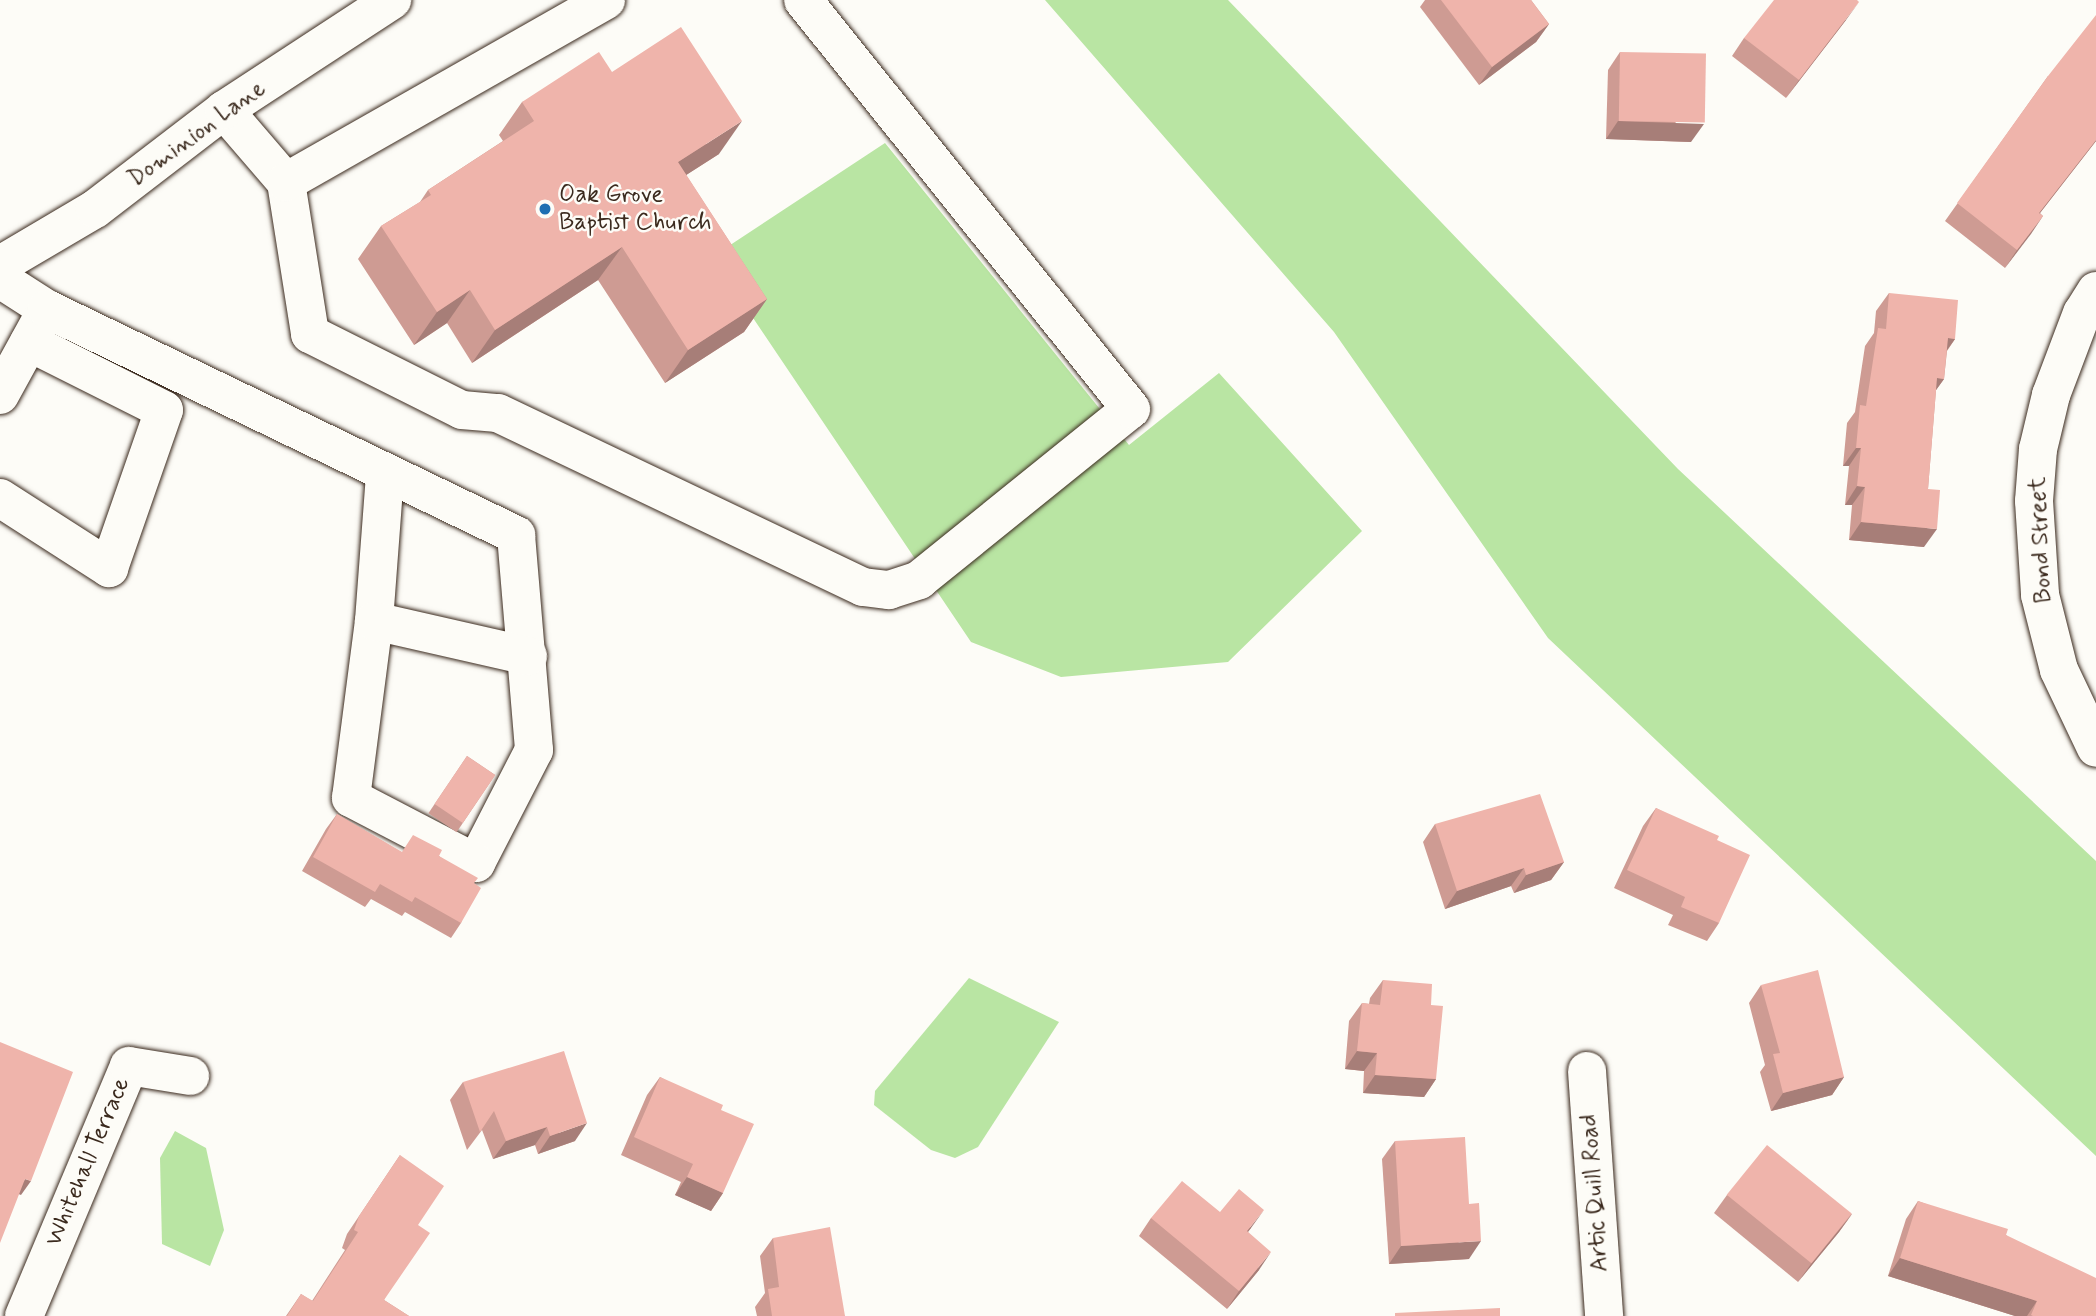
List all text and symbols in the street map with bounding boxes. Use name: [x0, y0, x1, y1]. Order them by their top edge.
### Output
street label: Dominion Lane: [124, 75, 270, 193]
place label: Oak Grove Baptist Church: [559, 181, 711, 237]
marker: Oak Grove Baptist Church: [537, 201, 553, 217]
street label: Bond Street: [2023, 476, 2059, 604]
street label: Whitehall Terrace: [39, 1073, 137, 1251]
street label: Artic Quill Road: [1575, 1113, 1615, 1273]

